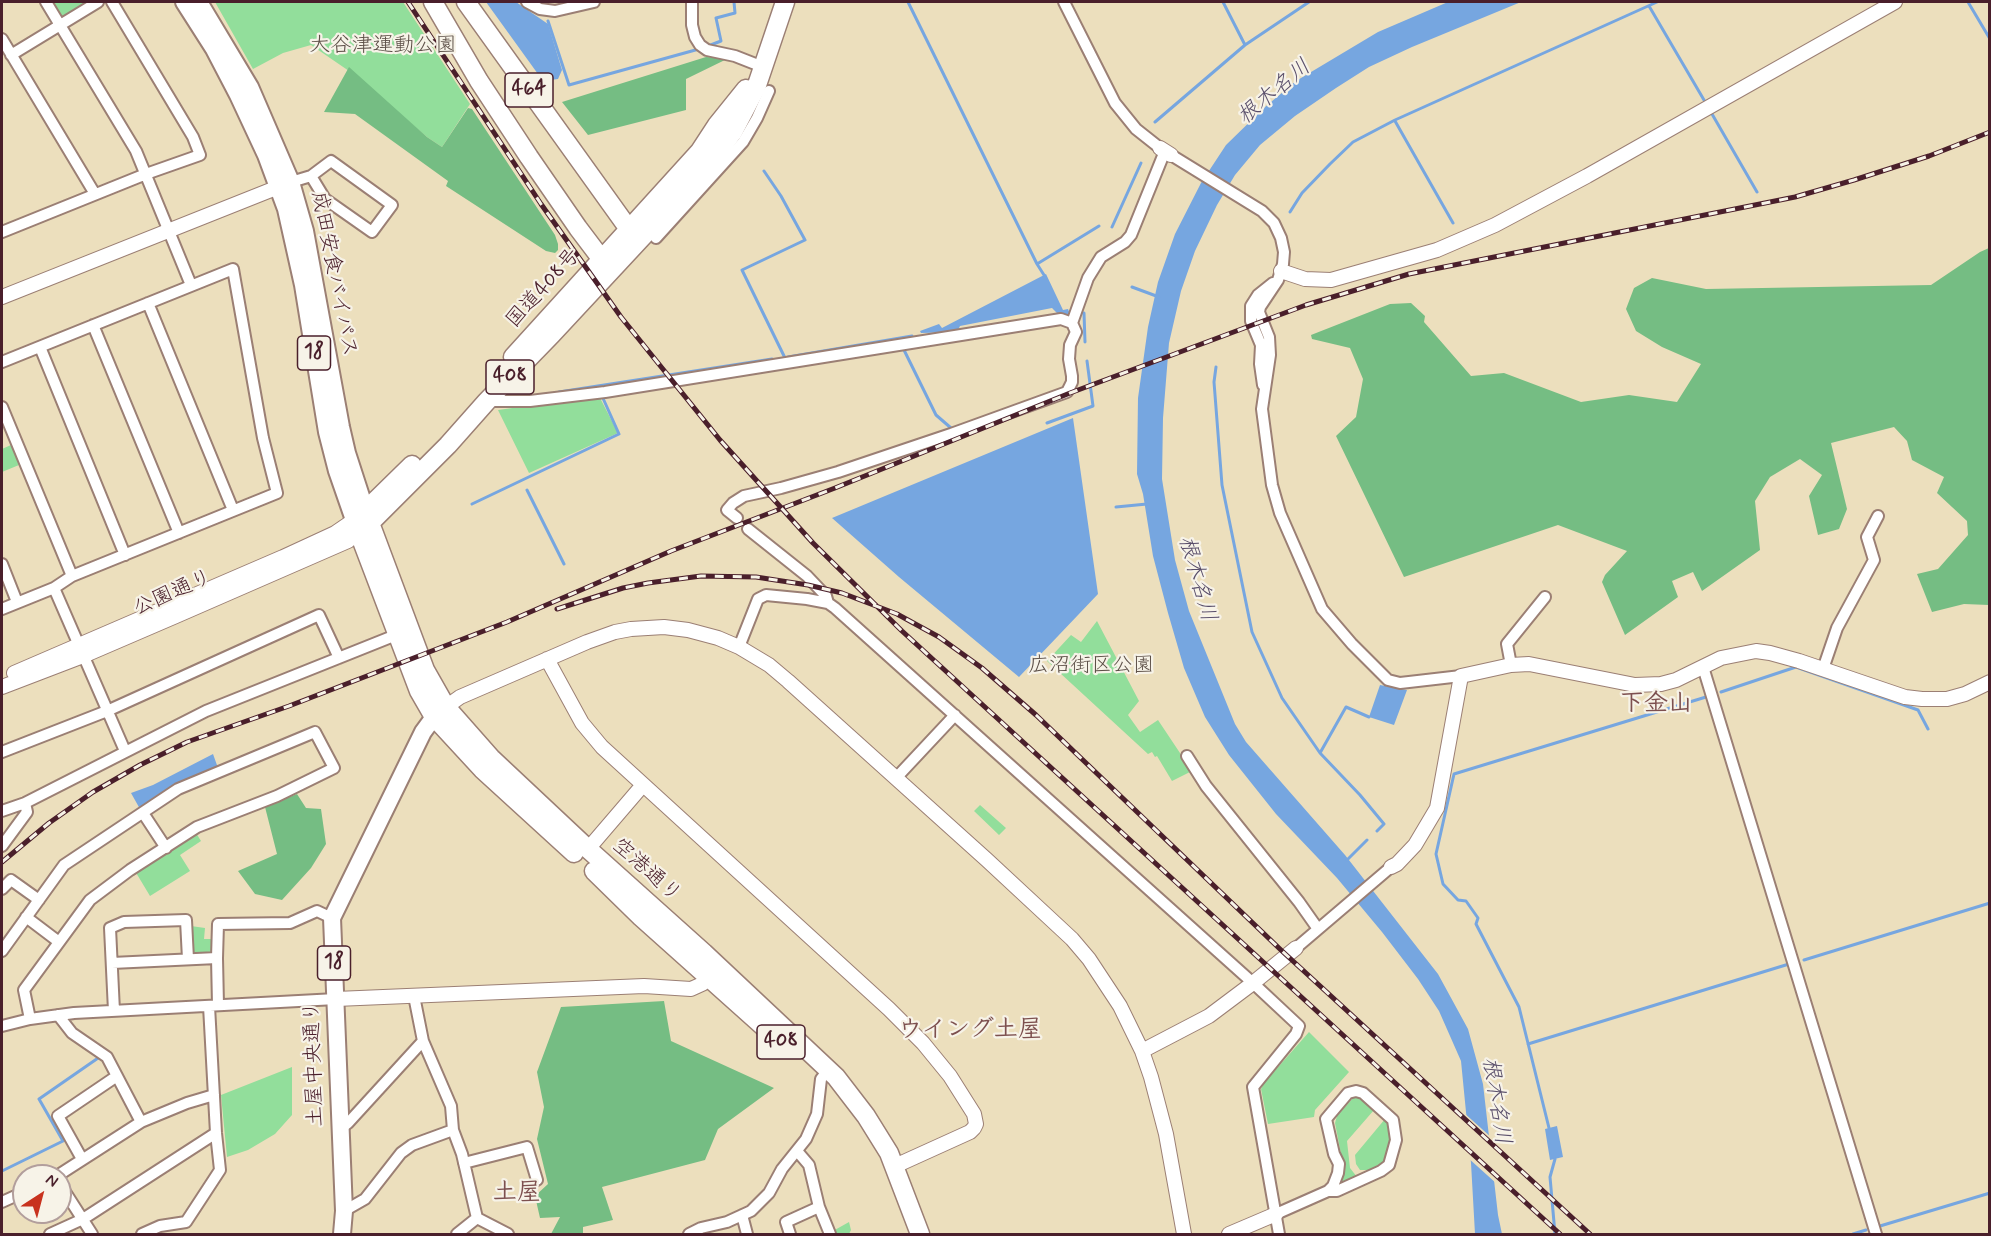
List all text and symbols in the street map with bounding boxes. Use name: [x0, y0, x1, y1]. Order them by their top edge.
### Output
park label: 大谷津運動公園: [310, 34, 456, 60]
water label: 根木名川: [1233, 55, 1317, 131]
road number: 464: [505, 73, 553, 107]
street label: 成田安食バイパス: [305, 189, 361, 359]
street label: 国道408号: [502, 244, 586, 334]
road number: 18: [298, 336, 330, 370]
road number: 408: [486, 360, 534, 394]
water label: 根木名川: [1171, 533, 1221, 625]
street label: 公園通り: [130, 565, 216, 623]
park label: 広沼街区公園: [1028, 654, 1154, 680]
district label: 下金山: [1620, 691, 1692, 719]
street label: 空港通り: [606, 834, 686, 908]
road number: 18: [318, 946, 350, 980]
street label: 土屋中央通り: [300, 1001, 330, 1127]
district label: ウイング土屋: [898, 1017, 1042, 1045]
road number: 408: [757, 1025, 805, 1059]
water label: 根木名川: [1475, 1055, 1515, 1147]
north arrow: [12, 1164, 72, 1224]
text: N: [41, 1169, 62, 1192]
district label: 土屋: [493, 1180, 541, 1208]

